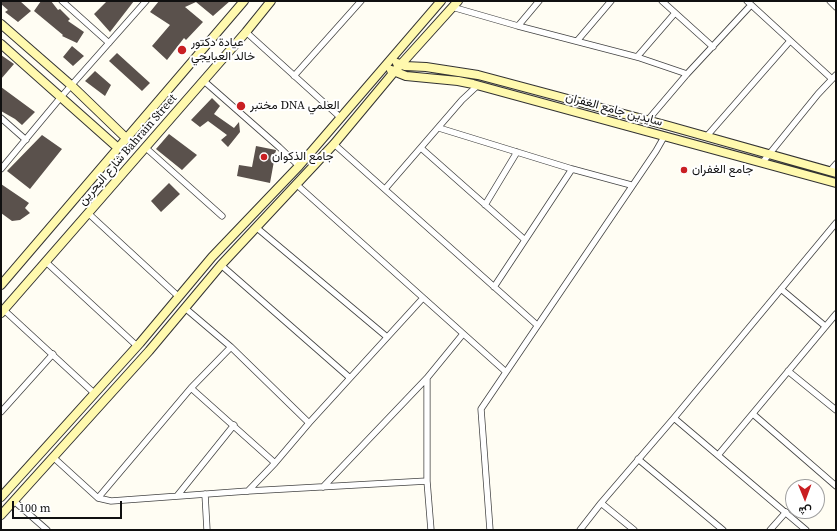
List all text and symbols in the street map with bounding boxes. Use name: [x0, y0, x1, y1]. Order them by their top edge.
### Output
place label: عيادة دكتور خالد العبايجي: [191, 36, 255, 64]
marker: عيادة دكتور خالد العبايجي: [176, 44, 188, 56]
street label: سايدين جامع الغفران: [564, 90, 664, 130]
street label: شارع البحرين Bahrain Street: [76, 92, 180, 208]
place label: مختبر DNA العلمي: [250, 99, 340, 113]
marker: مختبر DNA العلمي: [235, 100, 247, 112]
place label: جامع الذكوان: [272, 150, 334, 164]
marker: جامع الذكوان: [259, 152, 269, 162]
place label: جامع الغفران: [692, 163, 753, 177]
marker: جامع الغفران: [679, 165, 689, 175]
north arrow: [785, 479, 825, 519]
scale bar: [14, 493, 124, 519]
text: 100 m: [19, 500, 51, 516]
text: ش: [798, 503, 812, 518]

